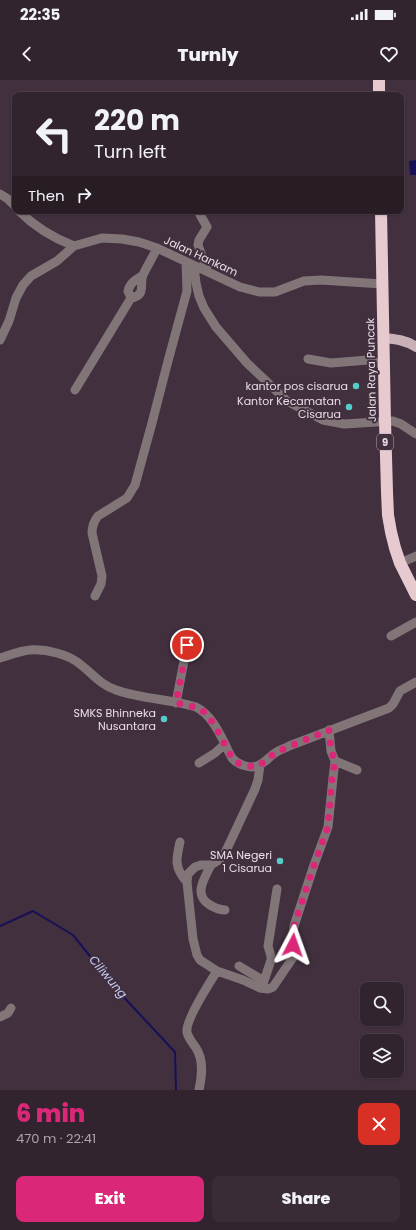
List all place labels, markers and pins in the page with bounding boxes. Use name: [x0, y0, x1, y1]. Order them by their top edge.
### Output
place label: kantor pos cisarua: [245, 378, 348, 394]
marker: kantor pos cisarua: [351, 381, 361, 391]
place label: Kantor Kecamatan Cisarua: [237, 393, 341, 422]
marker: Kantor Kecamatan Cisarua: [344, 402, 354, 412]
pin: [170, 628, 204, 662]
place label: SMKS Bhinneka Nusantara: [74, 705, 156, 734]
marker: SMKS Bhinneka Nusantara: [159, 714, 169, 724]
place label: SMA Negeri 1 Cisarua: [210, 847, 272, 876]
marker: SMA Negeri 1 Cisarua: [275, 856, 285, 866]

